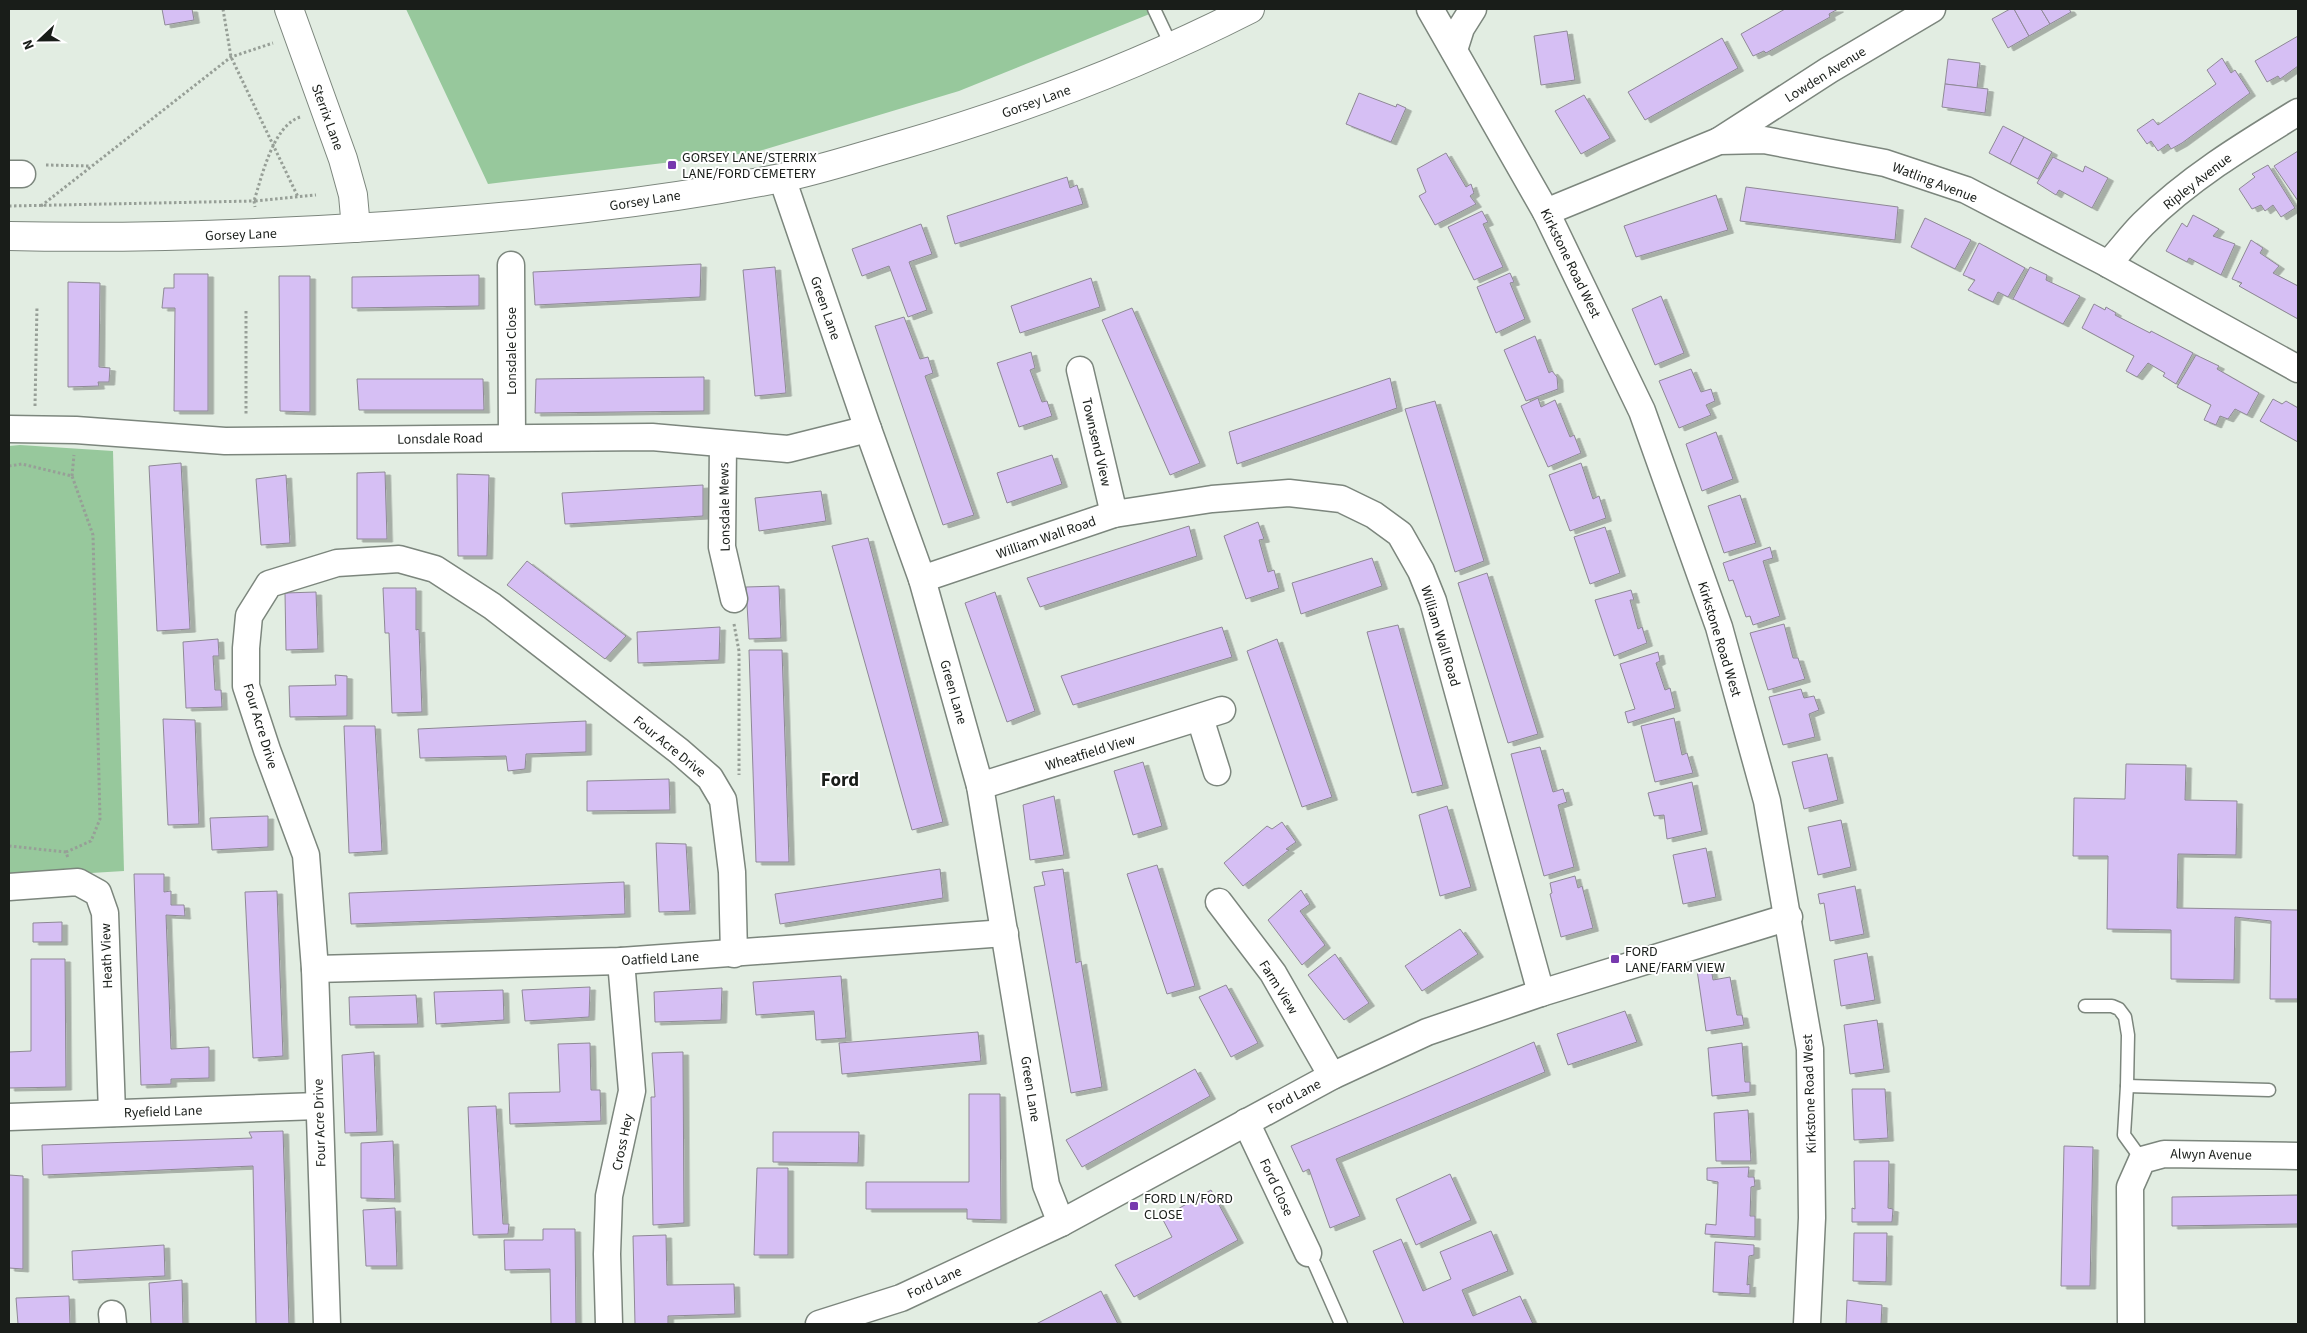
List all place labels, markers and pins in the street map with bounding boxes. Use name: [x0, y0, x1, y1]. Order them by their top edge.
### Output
place label: GORSEY LANE/STERRIX LANE/FORD CEMETERY: [682, 148, 817, 184]
marker: GORSEY LANE/STERRIX LANE/FORD CEMETERY: [666, 159, 678, 171]
place label: FORD LANE/FARM VIEW: [1625, 942, 1725, 978]
marker: FORD LANE/FARM VIEW: [1609, 953, 1621, 965]
place label: FORD LN/FORD CLOSE: [1144, 1189, 1233, 1225]
marker: FORD LN/FORD CLOSE: [1128, 1200, 1140, 1212]

